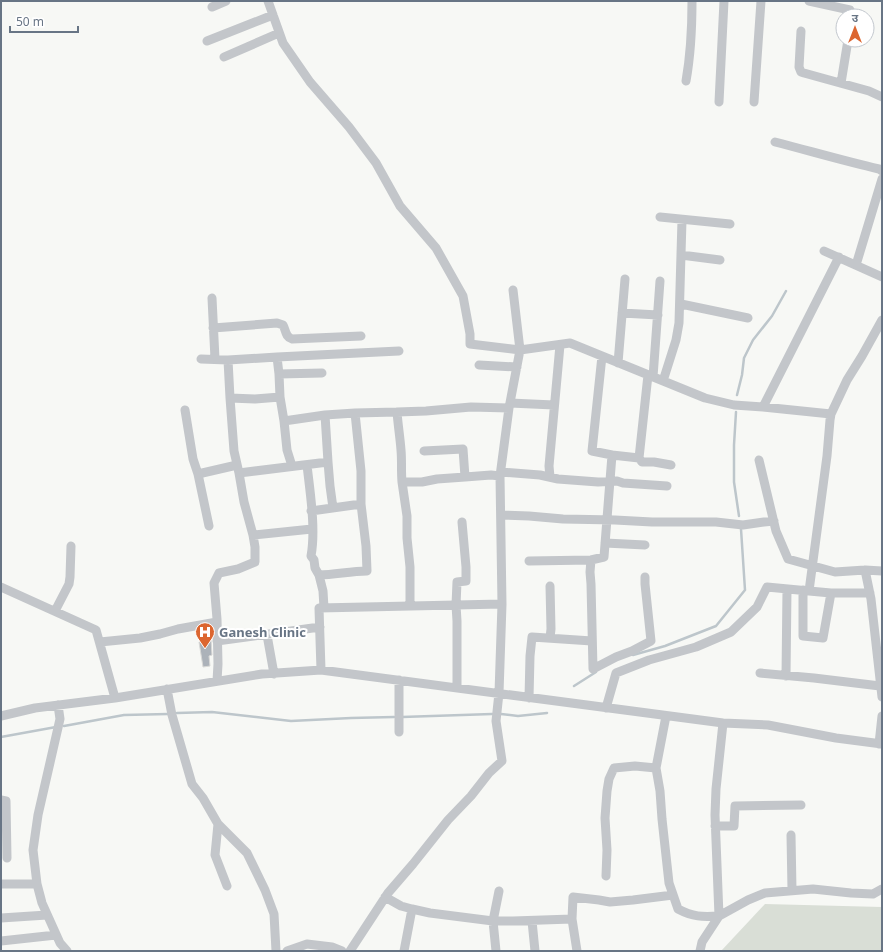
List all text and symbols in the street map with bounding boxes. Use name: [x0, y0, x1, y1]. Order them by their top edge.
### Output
scale bar: [10, 8, 78, 34]
north arrow: [835, 8, 875, 48]
text: उ: [852, 10, 859, 25]
text: 50 m: [16, 13, 44, 30]
hospital icon: Ganesh Clinic: [194, 621, 216, 649]
place label: Ganesh Clinic: [219, 623, 306, 641]

